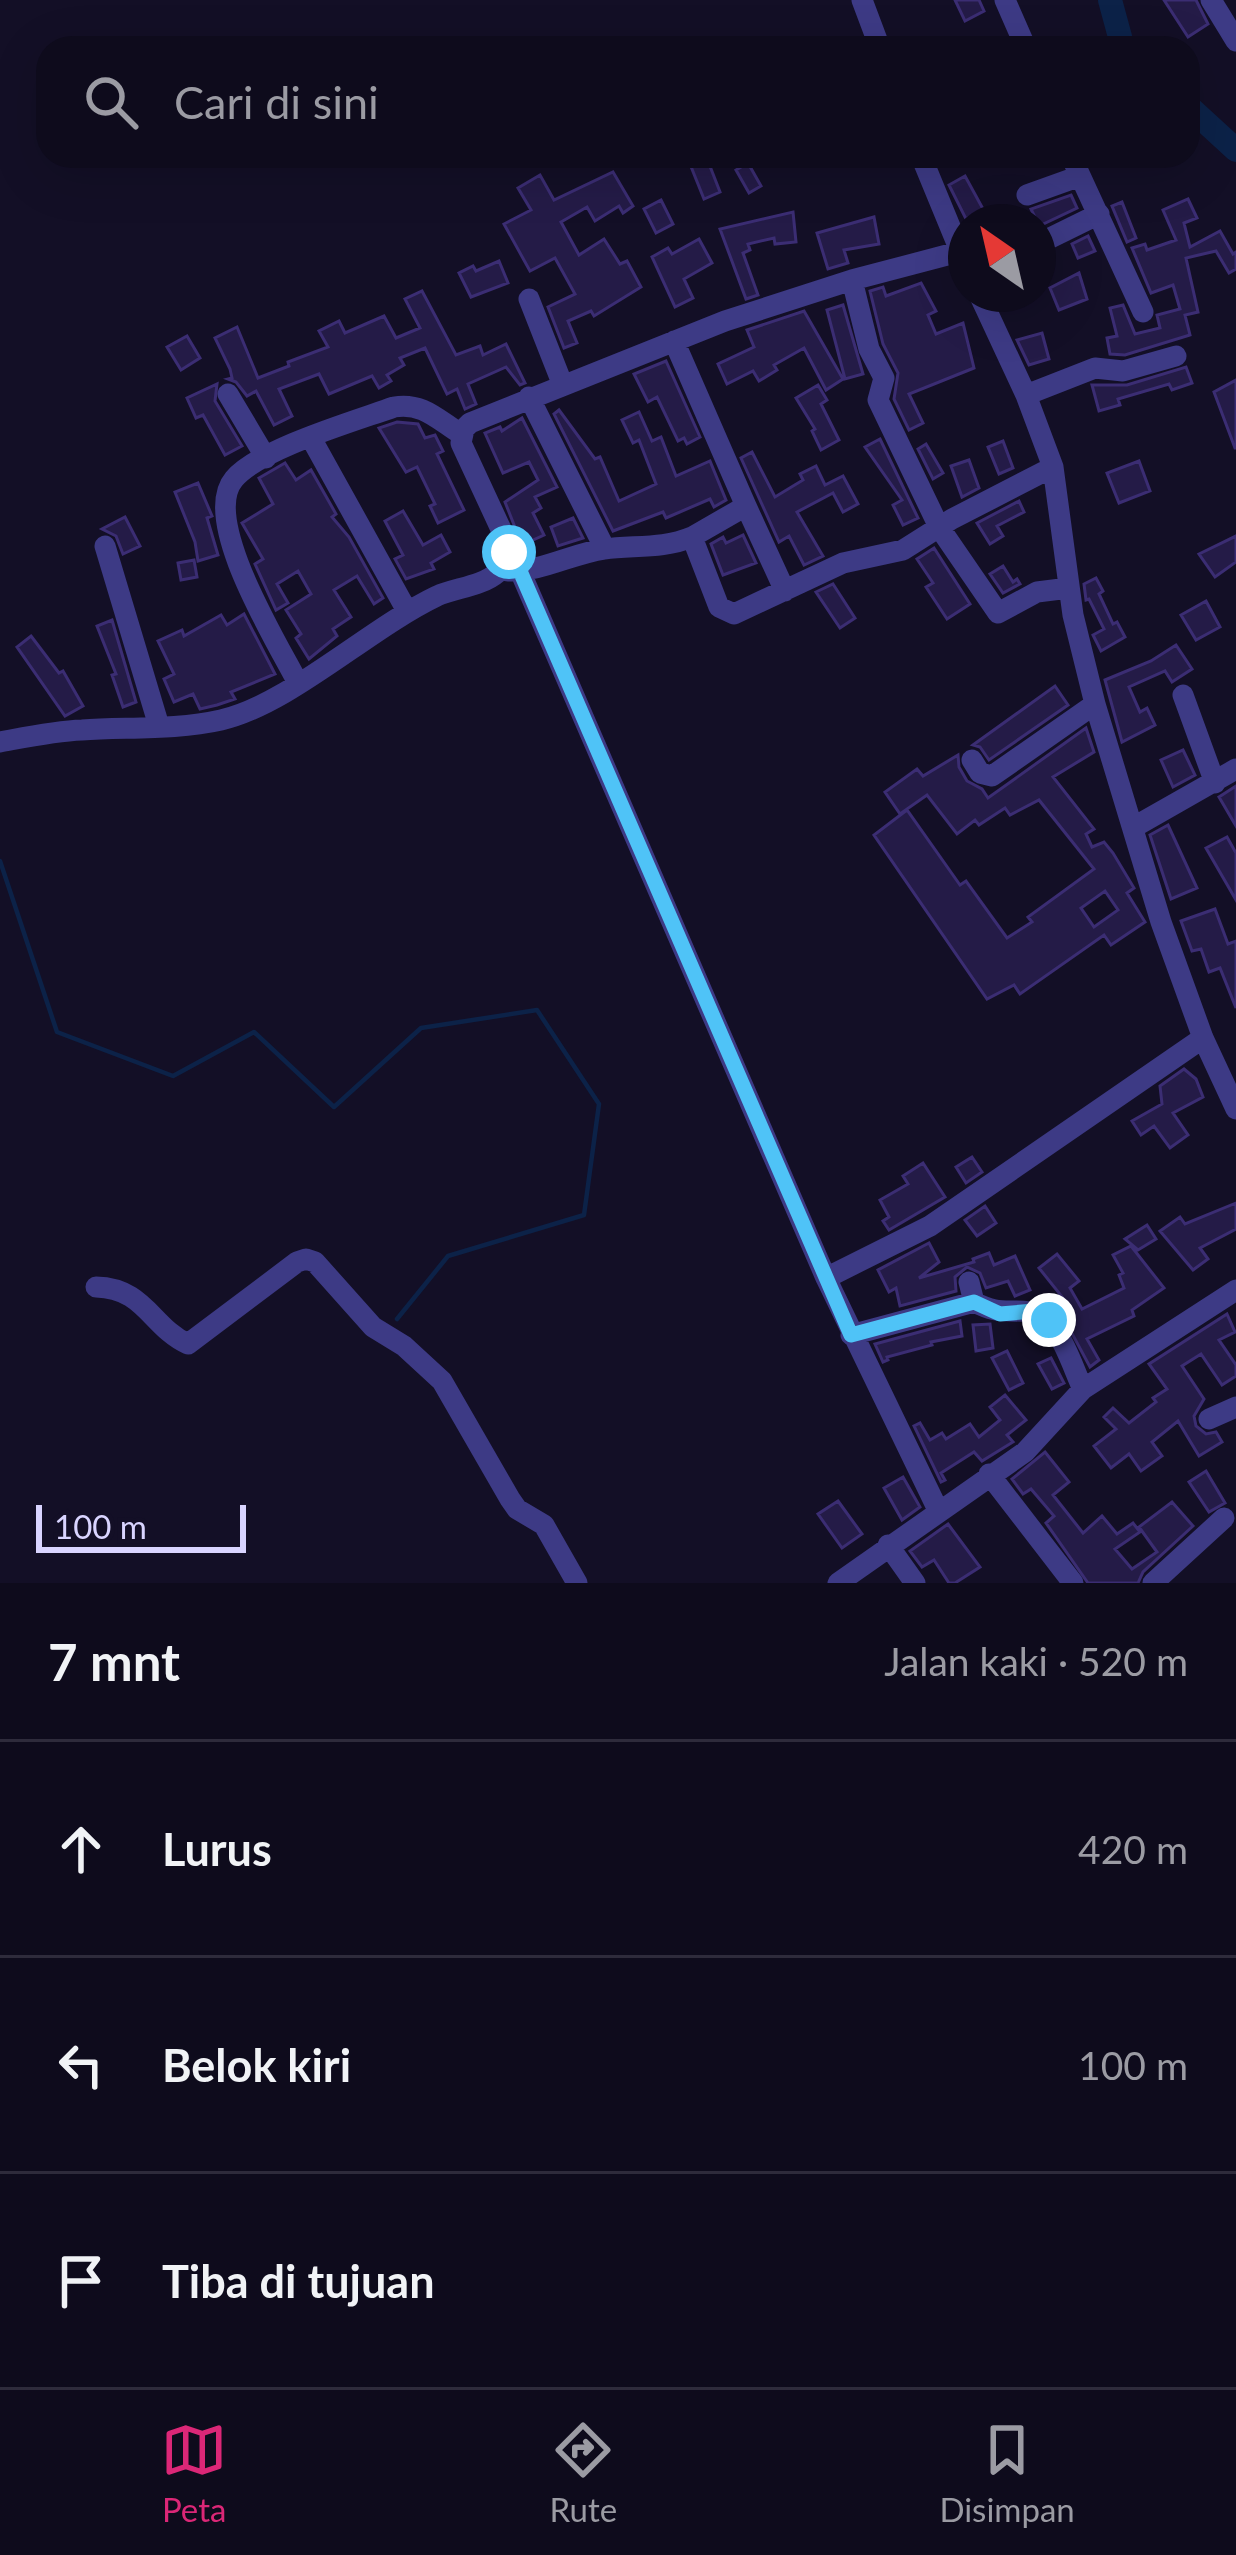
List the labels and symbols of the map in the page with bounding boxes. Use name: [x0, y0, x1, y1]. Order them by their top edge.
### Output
north arrow: [948, 204, 1056, 312]
route start: [482, 525, 536, 579]
route end: [1022, 1293, 1076, 1347]
scale bar: [36, 1499, 246, 1552]

